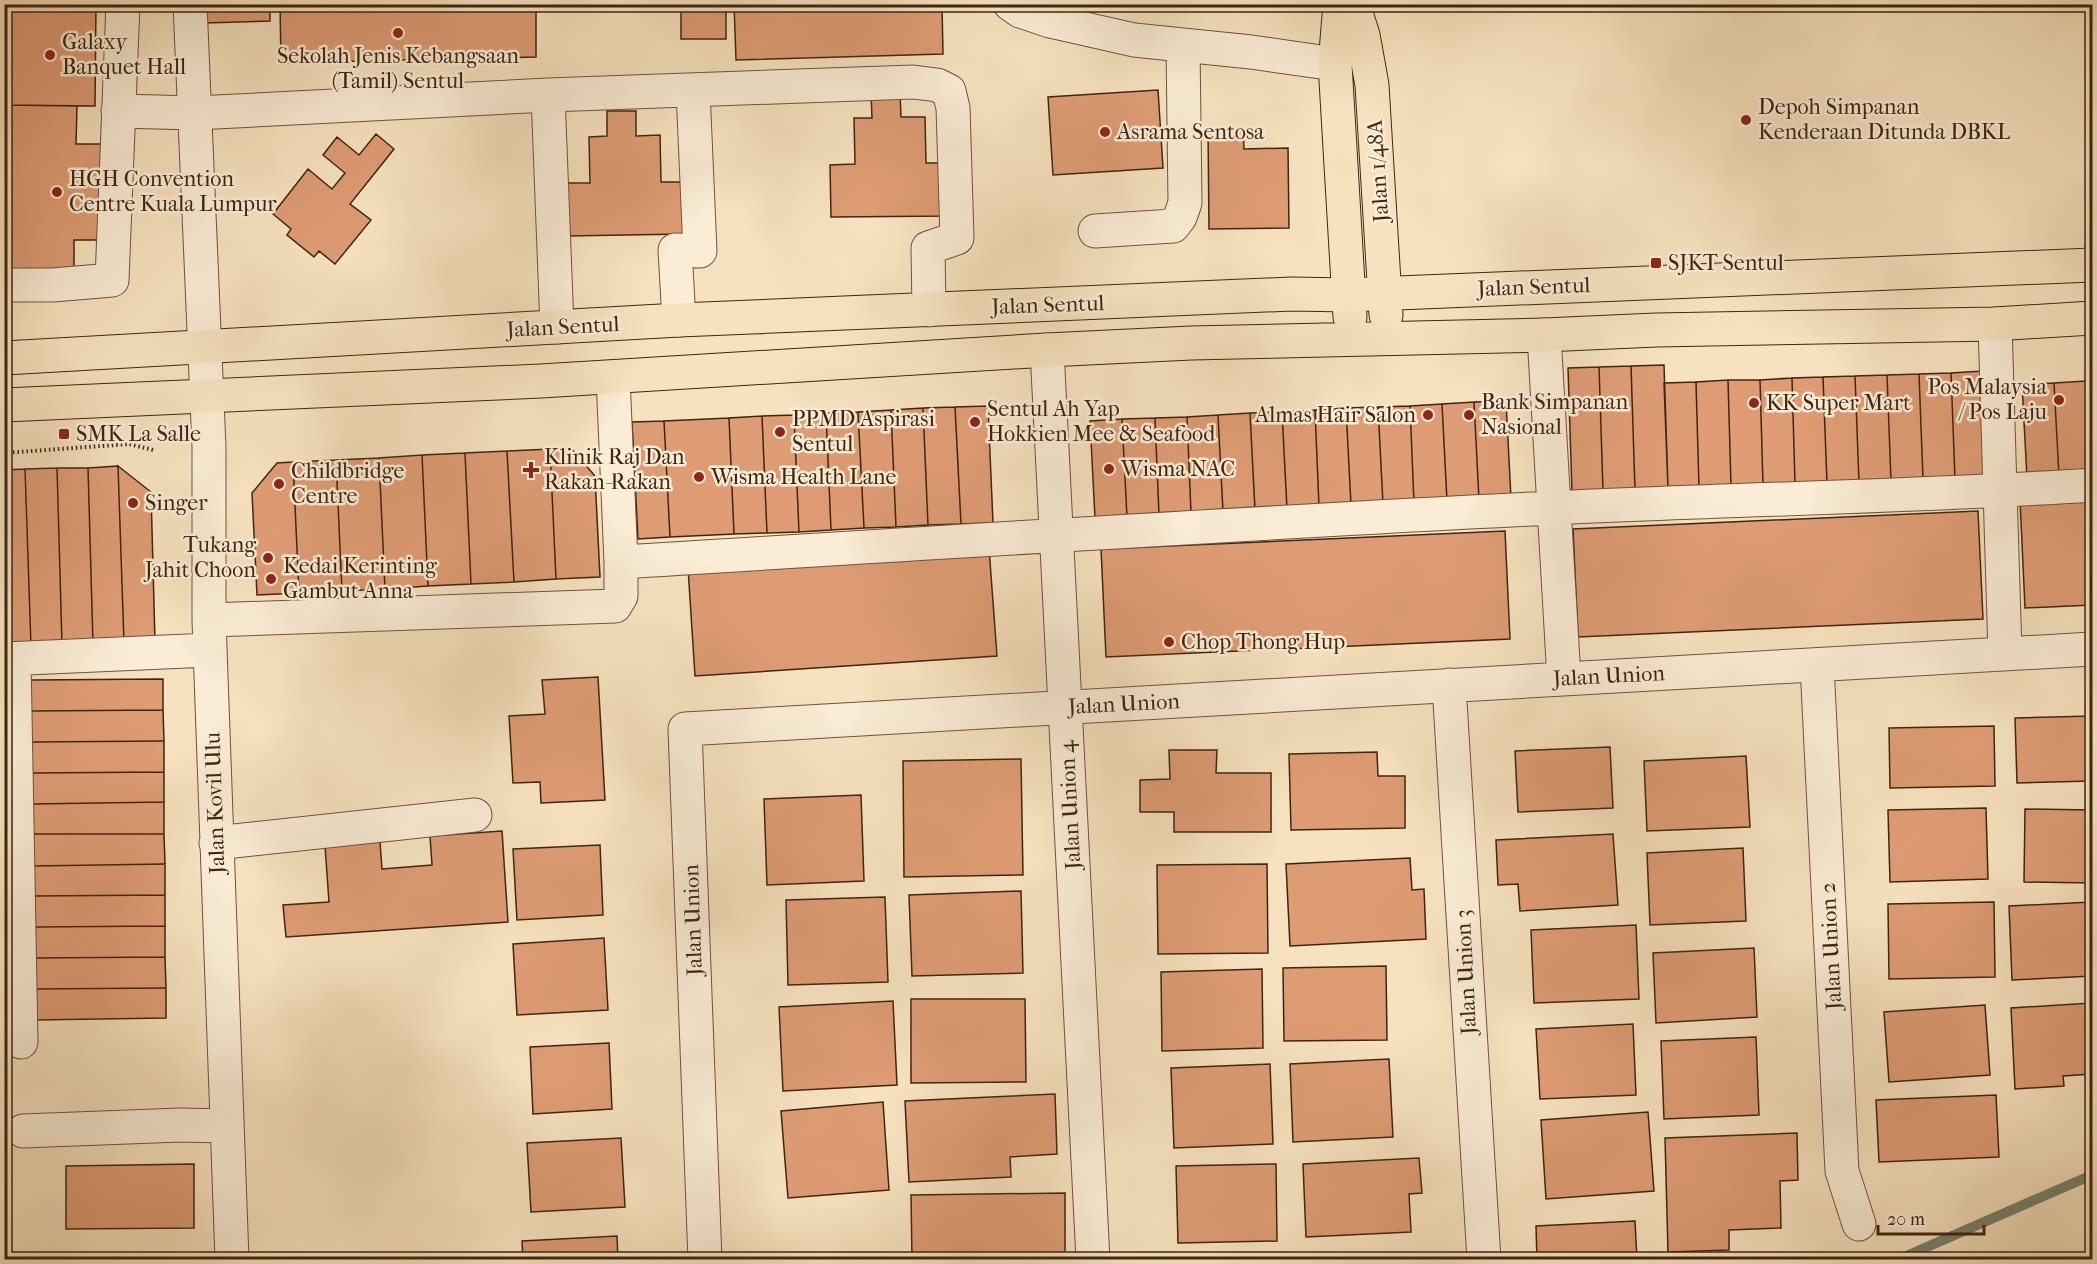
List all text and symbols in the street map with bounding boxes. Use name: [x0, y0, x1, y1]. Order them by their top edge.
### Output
marker: Sekolah Jenis Kebangsaan (Tamil) Sentul: [391, 26, 405, 40]
place label: Galaxy Banquet Hall: [62, 29, 186, 80]
place label: Sekolah Jenis Kebangsaan (Tamil) Sentul: [277, 43, 519, 94]
marker: Galaxy Banquet Hall: [43, 48, 57, 62]
place label: Depoh Simpanan Kenderaan Ditunda DBKL: [1758, 94, 2011, 145]
marker: Depoh Simpanan Kenderaan Ditunda DBKL: [1739, 113, 1753, 127]
street label: Jalan 1/48A: [1361, 118, 1395, 225]
place label: Asrama Sentosa: [1116, 119, 1265, 145]
marker: Asrama Sentosa: [1098, 125, 1112, 139]
place label: HGH Convention Centre Kuala Lumpur: [69, 166, 277, 217]
marker: HGH Convention Centre Kuala Lumpur: [50, 185, 64, 199]
place label: SJKT Sentul: [1668, 250, 1784, 276]
marker: SJKT Sentul: [1649, 256, 1663, 270]
street label: Jalan Sentul: [1475, 272, 1591, 302]
street label: Jalan Sentul: [989, 290, 1105, 320]
street label: Jalan Sentul: [504, 311, 620, 343]
place label: Pos Malaysia / Pos Laju: [1928, 374, 2048, 425]
place label: Bank Simpanan Nasional: [1481, 389, 1628, 440]
place label: KK Super Mart: [1766, 390, 1911, 416]
marker: Pos Malaysia / Pos Laju: [2052, 393, 2066, 407]
place label: Sentul Ah Yap Hokkien Mee & Seafood: [987, 396, 1216, 447]
marker: KK Super Mart: [1747, 396, 1761, 410]
place label: Almas Hair Salon: [1254, 402, 1416, 428]
place label: PPMD Aspirasi Sentul: [792, 406, 935, 457]
marker: Almas Hair Salon: [1421, 408, 1435, 422]
marker: Bank Simpanan Nasional: [1462, 408, 1476, 422]
marker: Sentul Ah Yap Hokkien Mee & Seafood: [968, 415, 982, 429]
place label: SMK La Salle: [76, 421, 201, 447]
marker: PPMD Aspirasi Sentul: [773, 425, 787, 439]
marker: SMK La Salle: [57, 427, 71, 441]
place label: Klinik Raj Dan Rakan-Rakan: [544, 444, 685, 495]
place label: Wisma NAC: [1120, 456, 1235, 482]
place label: Childbridge Centre: [291, 458, 404, 509]
marker: Klinik Raj Dan Rakan-Rakan: [522, 461, 540, 479]
marker: Wisma NAC: [1102, 462, 1116, 476]
place label: Wisma Health Lane: [710, 464, 897, 490]
marker: Wisma Health Lane: [692, 470, 706, 484]
marker: Childbridge Centre: [272, 477, 286, 491]
place label: Singer: [145, 490, 208, 516]
marker: Singer: [126, 496, 140, 510]
place label: Tukang Jahit Choon: [143, 532, 256, 583]
marker: Tukang Jahit Choon: [261, 551, 275, 565]
place label: Kedai Kerinting Gambut Anna: [283, 553, 437, 604]
marker: Kedai Kerinting Gambut Anna: [264, 572, 278, 586]
place label: Chop Thong Hup: [1181, 629, 1345, 655]
marker: Chop Thong Hup: [1162, 635, 1176, 649]
street label: Jalan Union: [1551, 660, 1666, 692]
street label: Jalan Union: [1066, 688, 1181, 720]
street label: Jalan Kovil Ulu: [200, 731, 231, 876]
street label: Jalan Union 4: [1054, 739, 1086, 872]
street label: Jalan Union: [678, 864, 708, 978]
street label: Jalan Union 2: [1815, 882, 1847, 1012]
street label: Jalan Union 3: [1450, 909, 1482, 1037]
scale bar: [1878, 1198, 1984, 1236]
text: 20 m: [1887, 1209, 1925, 1230]

